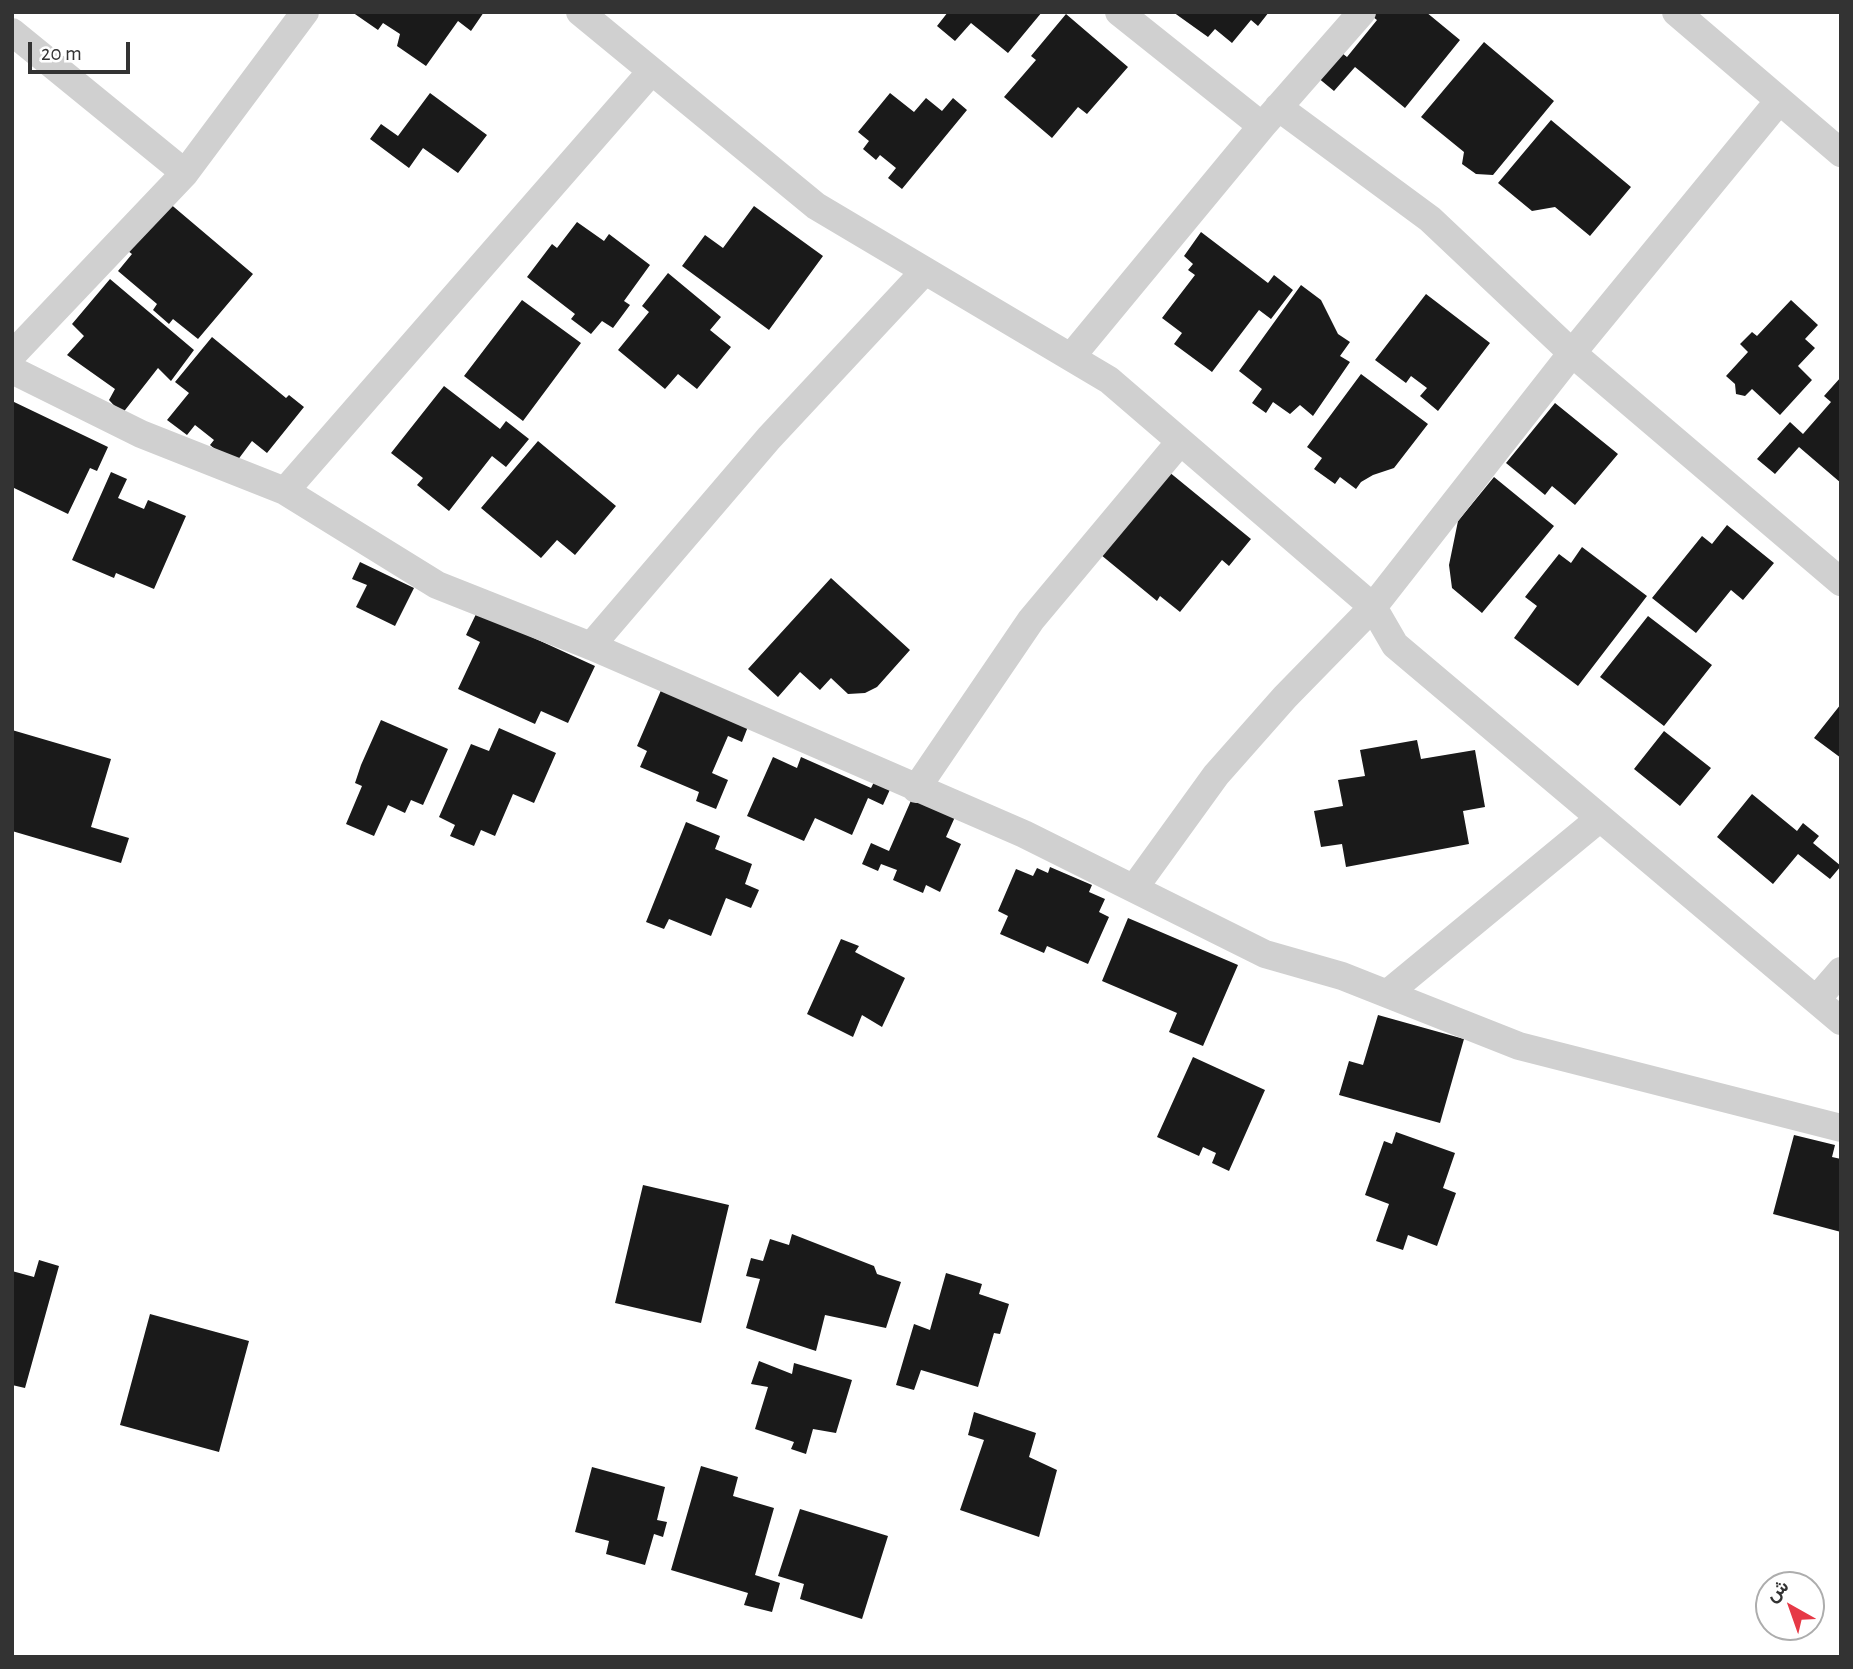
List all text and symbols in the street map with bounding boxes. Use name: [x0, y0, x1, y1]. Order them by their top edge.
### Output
scale bar: [32, 28, 133, 72]
text: 20 m: [41, 43, 82, 64]
north arrow: [1755, 1571, 1825, 1641]
text: ش: [1763, 1576, 1792, 1606]

